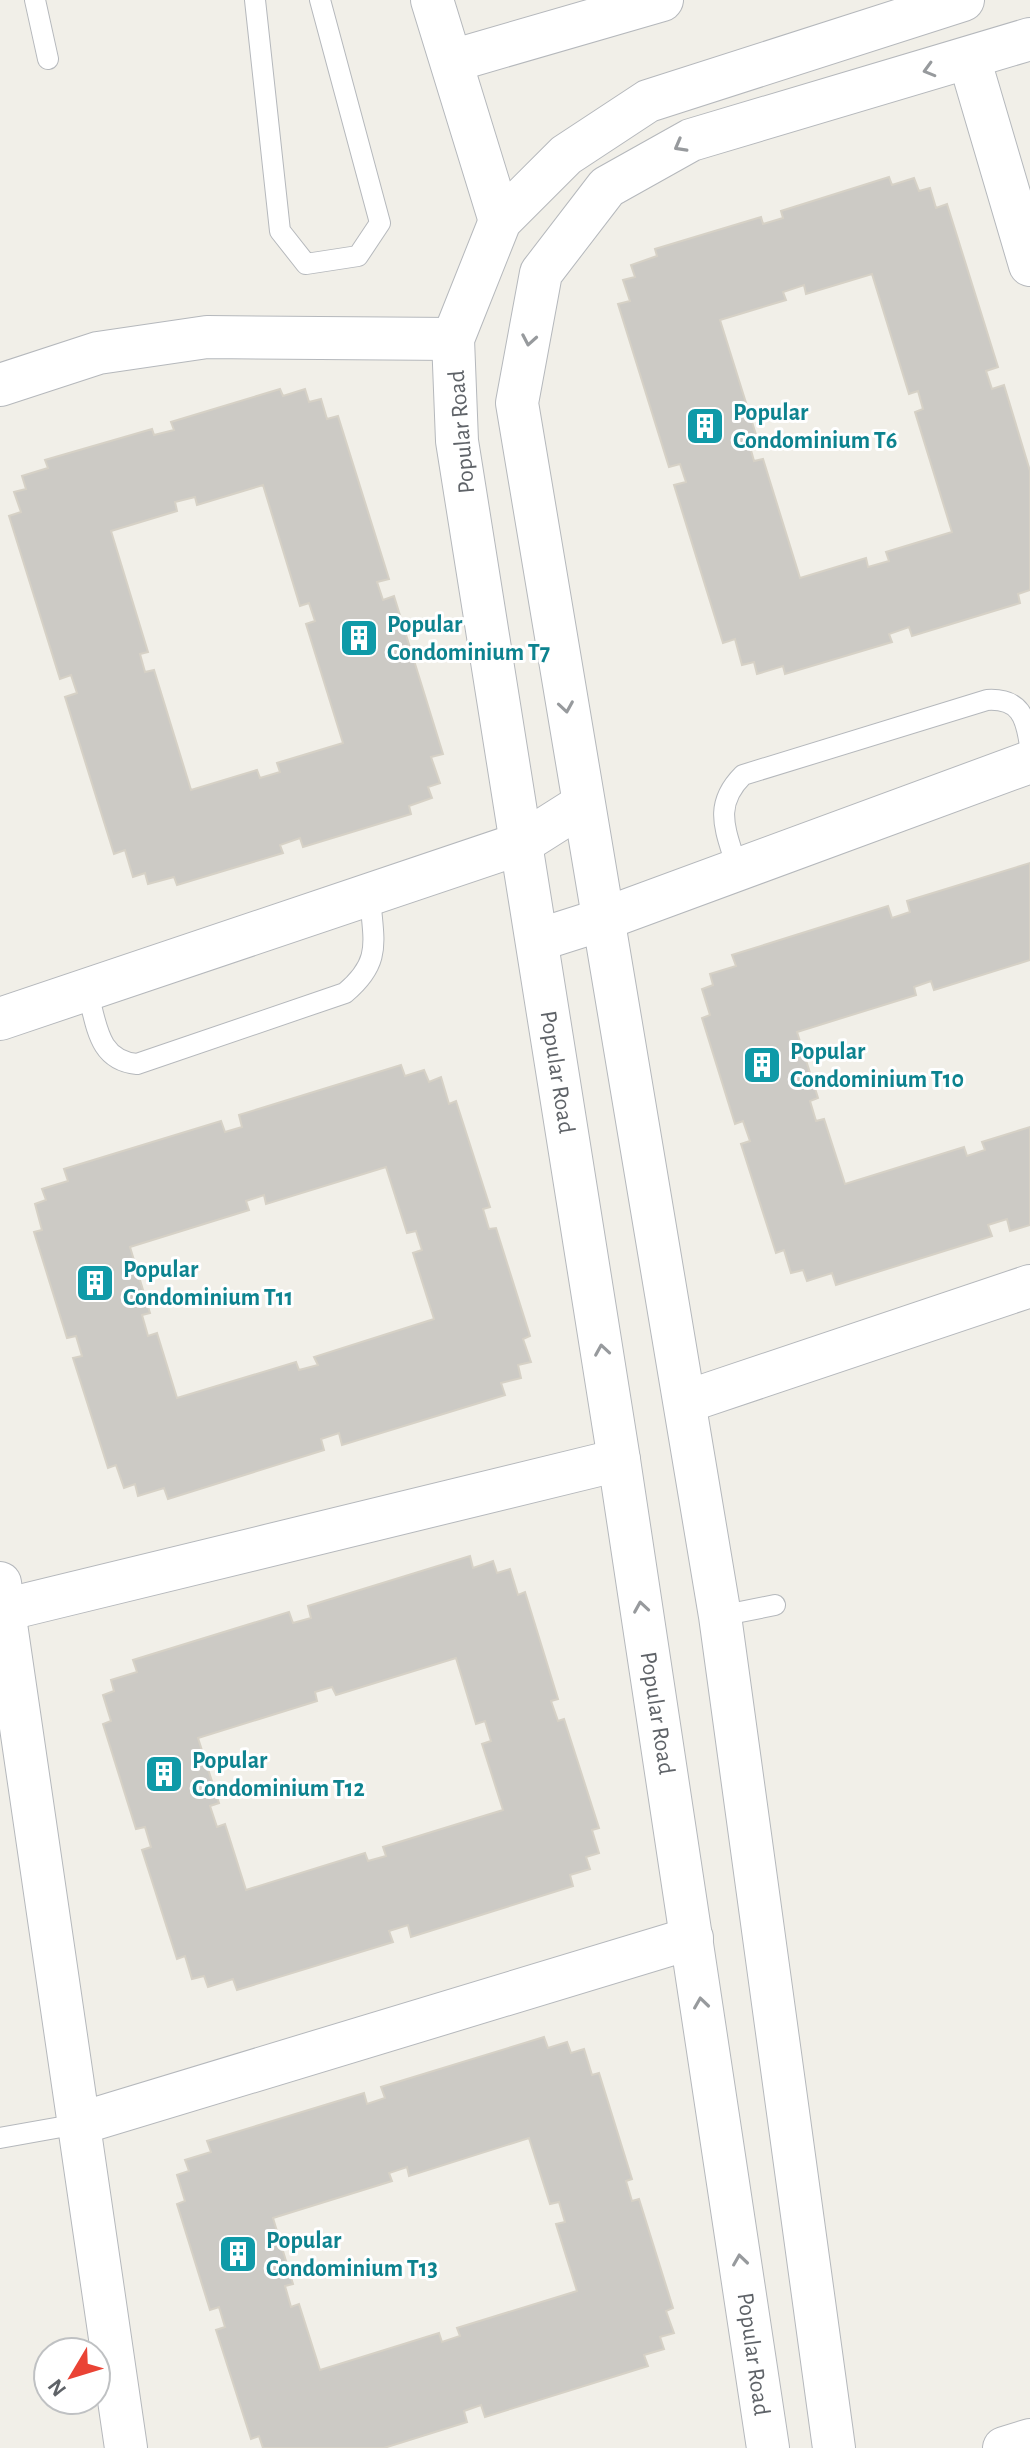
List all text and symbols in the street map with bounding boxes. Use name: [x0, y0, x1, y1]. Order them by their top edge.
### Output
one-way arrow: [922, 61, 936, 77]
one-way arrow: [674, 136, 689, 152]
one-way arrow: [521, 333, 538, 346]
street label: Popular Road: [445, 369, 479, 495]
place label: Popular Condominium T6: [733, 401, 897, 453]
building icon: Popular Condominium T6: [684, 405, 726, 447]
place label: Popular Condominium T7: [387, 613, 550, 665]
building icon: Popular Condominium T7: [338, 617, 380, 659]
one-way arrow: [557, 700, 574, 713]
street label: Popular Road: [535, 1009, 579, 1135]
place label: Popular Condominium T10: [790, 1040, 964, 1092]
building icon: Popular Condominium T10: [741, 1044, 783, 1086]
place label: Popular Condominium T11: [123, 1258, 293, 1310]
building icon: Popular Condominium T11: [74, 1262, 116, 1304]
one-way arrow: [594, 1344, 611, 1357]
one-way arrow: [634, 1601, 651, 1614]
street label: Popular Road: [635, 1650, 679, 1776]
place label: Popular Condominium T12: [192, 1749, 365, 1801]
building icon: Popular Condominium T12: [143, 1753, 185, 1795]
one-way arrow: [693, 1996, 710, 2010]
place label: Popular Condominium T13: [266, 2229, 438, 2281]
building icon: Popular Condominium T13: [217, 2233, 259, 2275]
one-way arrow: [732, 2253, 749, 2267]
street label: Popular Road: [733, 2291, 774, 2417]
north arrow: [32, 2336, 112, 2416]
text: N: [44, 2375, 70, 2400]

